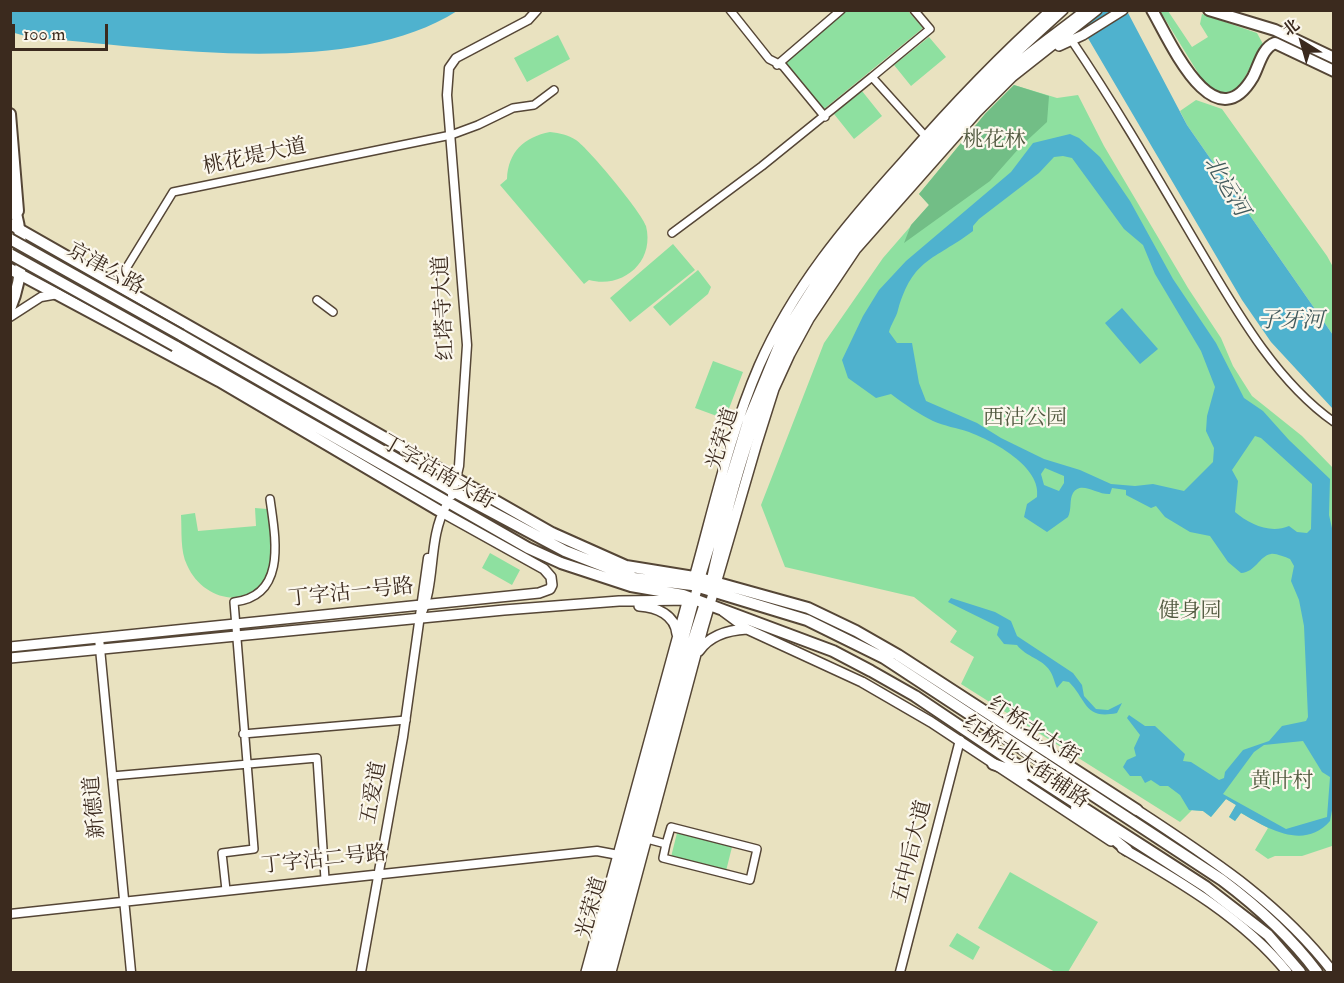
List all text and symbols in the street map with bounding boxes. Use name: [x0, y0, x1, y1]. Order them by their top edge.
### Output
scale bar: [15, 12, 111, 50]
north arrow: [1272, 12, 1332, 72]
text: 北: [1279, 15, 1304, 40]
text: 100 m: [23, 23, 66, 46]
park label: 桃花林: [963, 128, 1025, 154]
street label: 桃花堤大道: [201, 135, 309, 181]
water label: 北运河: [1197, 152, 1253, 222]
street label: 京津公路: [62, 239, 148, 301]
street label: 红塔寺大道: [430, 255, 460, 361]
water label: 子牙河: [1258, 309, 1324, 335]
street label: 光荣道: [703, 405, 745, 473]
park label: 西沽公园: [983, 406, 1067, 432]
street label: 丁字沽南大街: [376, 431, 498, 515]
street label: 丁字沽一号路: [287, 575, 415, 613]
park label: 健身园: [1159, 599, 1221, 625]
street label: 红桥北大街: [982, 693, 1084, 771]
street label: 红桥北大街辅路: [957, 711, 1093, 815]
street label: 五爱道: [357, 760, 393, 826]
park label: 黄叶村: [1251, 769, 1313, 795]
street label: 新德道: [81, 775, 111, 839]
street label: 五中后大道: [888, 798, 938, 906]
street label: 丁字沽二号路: [260, 842, 388, 880]
street label: 光荣道: [572, 874, 614, 942]

